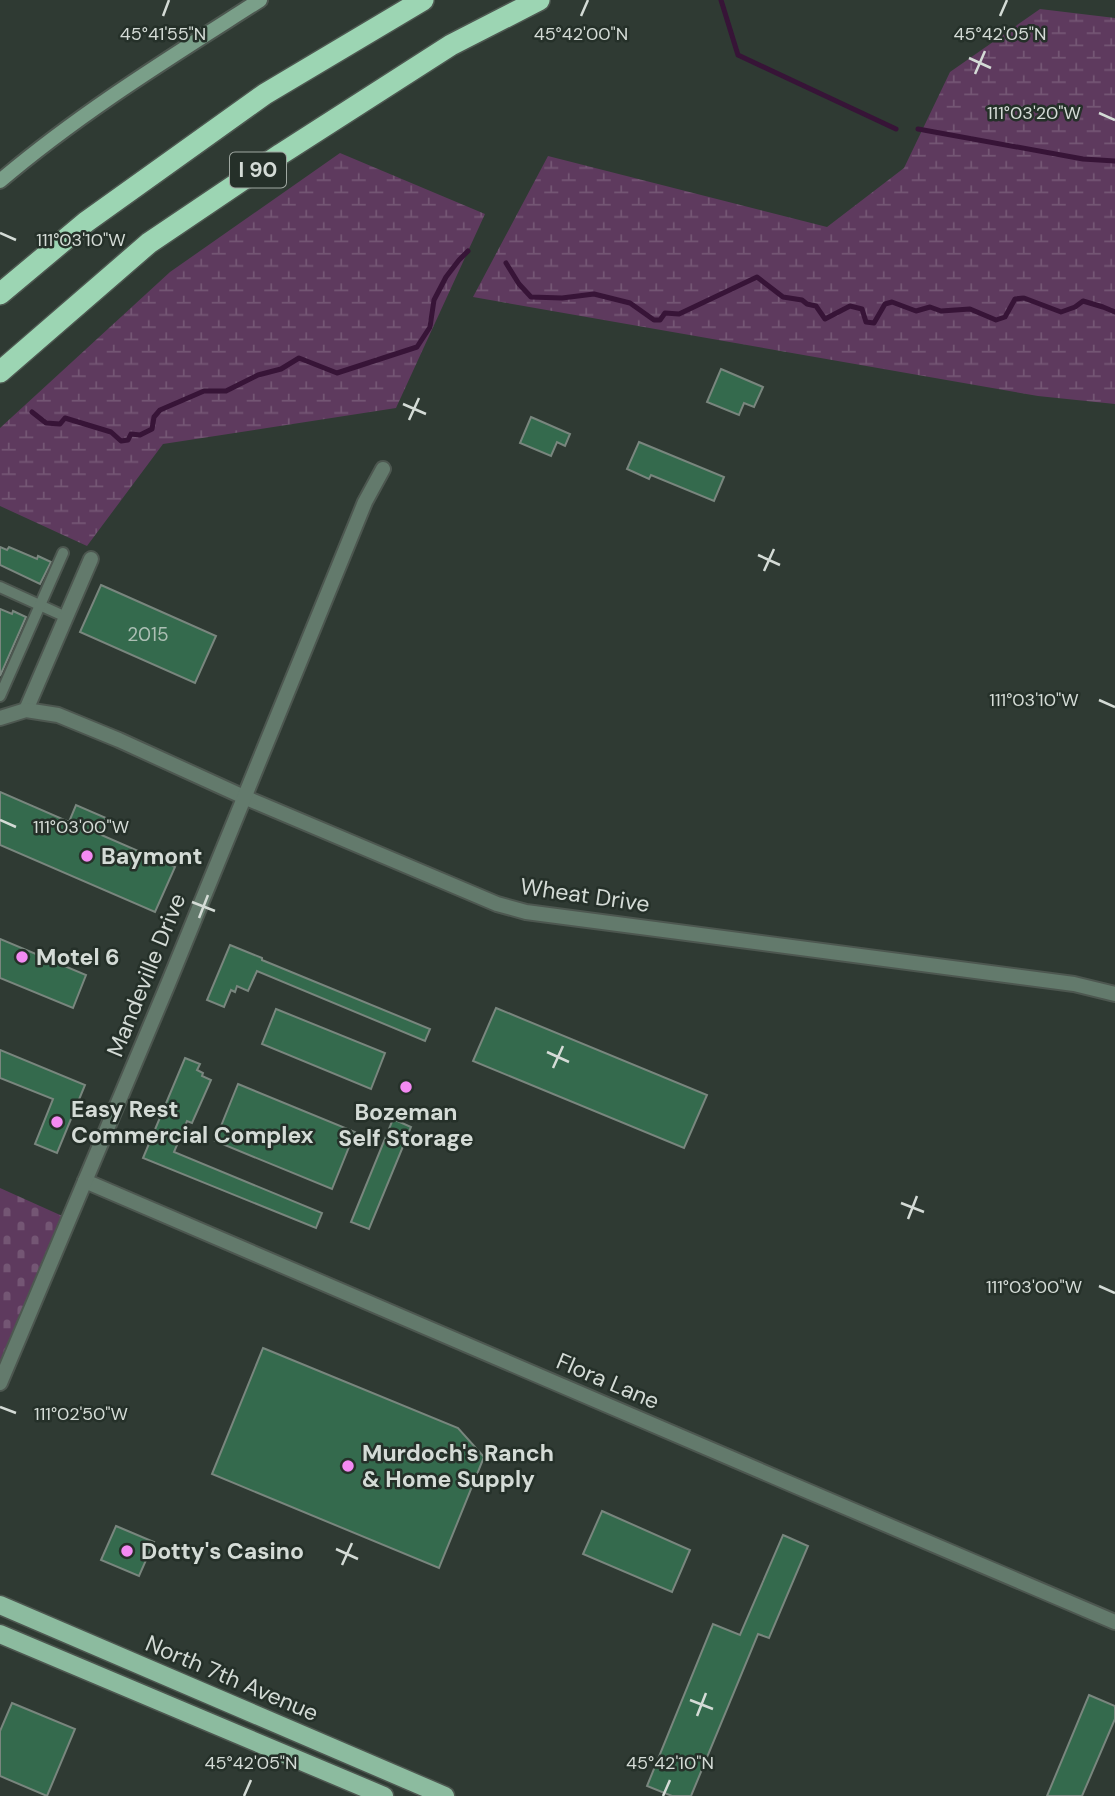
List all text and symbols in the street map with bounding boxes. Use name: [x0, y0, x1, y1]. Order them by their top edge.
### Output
text: 45°41'55"N: [120, 22, 206, 46]
text: 45°42'00"N: [534, 22, 628, 46]
text: 45°42'05"N: [954, 22, 1046, 46]
text: 111°03'20"W: [987, 101, 1081, 125]
road number: I 90: [230, 152, 286, 188]
text: 111°03'10"W: [36, 228, 126, 252]
house number: 2015: [127, 622, 169, 647]
text: 111°03'10"W: [989, 688, 1079, 712]
text: 111°03'00"W: [33, 815, 129, 839]
place label: Baymont: [101, 841, 202, 871]
marker: Baymont: [79, 848, 95, 864]
street label: Wheat Drive: [518, 871, 652, 919]
street label: Mandeville Drive: [100, 889, 192, 1061]
place label: Motel 6: [36, 942, 120, 972]
marker: Motel 6: [14, 949, 30, 965]
marker: Bozeman Self Storage: [398, 1079, 414, 1095]
place label: Easy Rest Commercial Complex: [71, 1094, 314, 1150]
place label: Bozeman Self Storage: [338, 1097, 474, 1153]
marker: Easy Rest Commercial Complex: [49, 1114, 65, 1130]
text: 111°03'00"W: [986, 1275, 1082, 1299]
street label: Flora Lane: [552, 1346, 664, 1416]
text: 111°02'50"W: [34, 1402, 128, 1426]
place label: Murdoch's Ranch & Home Supply: [362, 1438, 554, 1494]
marker: Murdoch's Ranch & Home Supply: [340, 1458, 356, 1474]
place label: Dotty's Casino: [141, 1536, 304, 1566]
marker: Dotty's Casino: [119, 1543, 135, 1559]
street label: North 7th Avenue: [141, 1628, 323, 1728]
text: 45°42'05"N: [205, 1751, 297, 1775]
text: 45°42'10"N: [626, 1751, 714, 1775]

